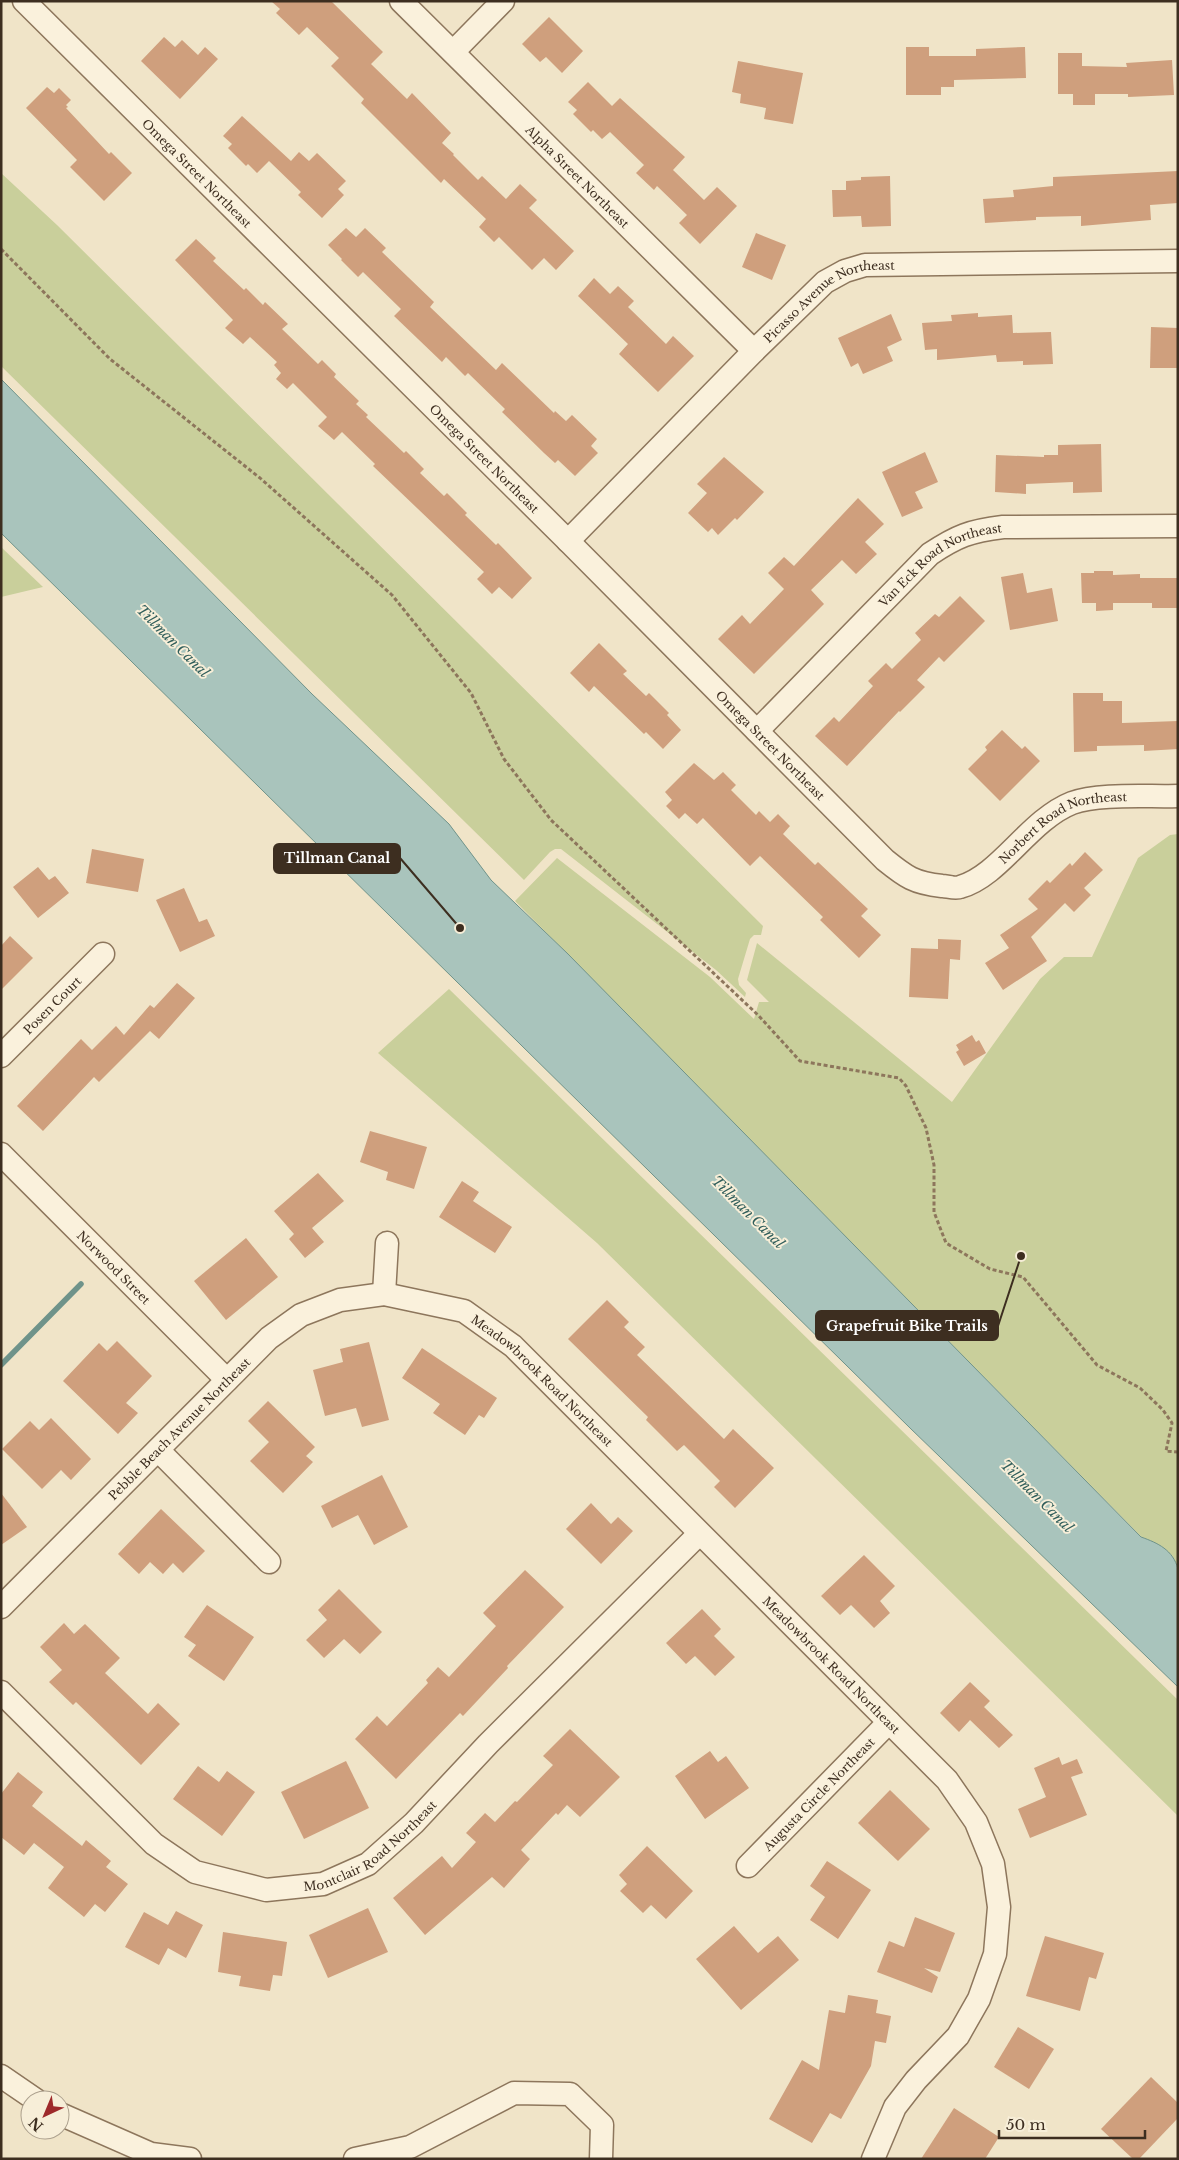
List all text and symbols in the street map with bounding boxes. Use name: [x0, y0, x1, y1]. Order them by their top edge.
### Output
street label: Omega Street Northeast: [139, 115, 255, 231]
street label: Alpha Street Northeast: [522, 121, 633, 231]
street label: Picasso Avenue Northeast: [760, 257, 895, 345]
street label: Omega Street Northeast: [427, 401, 543, 516]
street label: Van Eck Road Northeast: [875, 520, 1003, 611]
water label: Tillman Canal: [133, 601, 214, 682]
street label: Omega Street Northeast: [713, 687, 829, 803]
street label: Norbert Road Northeast: [995, 789, 1128, 867]
callout: Tillman Canal: [274, 844, 400, 873]
text: Tillman Canal: [284, 849, 390, 867]
street label: Posen Court: [20, 973, 84, 1037]
water label: Tillman Canal: [708, 1172, 789, 1253]
street label: Norwood Street: [74, 1227, 154, 1307]
street label: Meadowbrook Road Northeast: [469, 1311, 617, 1450]
callout: Grapefruit Bike Trails: [816, 1311, 998, 1340]
text: Grapefruit Bike Trails: [826, 1317, 988, 1335]
street label: Pebble Beach Avenue Northeast: [105, 1354, 253, 1503]
water label: Tillman Canal: [997, 1456, 1078, 1537]
street label: Meadowbrook Road Northeast: [760, 1593, 904, 1737]
street label: Augusta Circle Northeast: [759, 1734, 878, 1854]
street label: Montclair Road Northeast: [303, 1796, 440, 1894]
north arrow: [20, 2090, 70, 2140]
scale bar: [999, 2108, 1145, 2140]
text: N: [25, 2113, 47, 2135]
text: 50 m: [1006, 2115, 1046, 2134]

